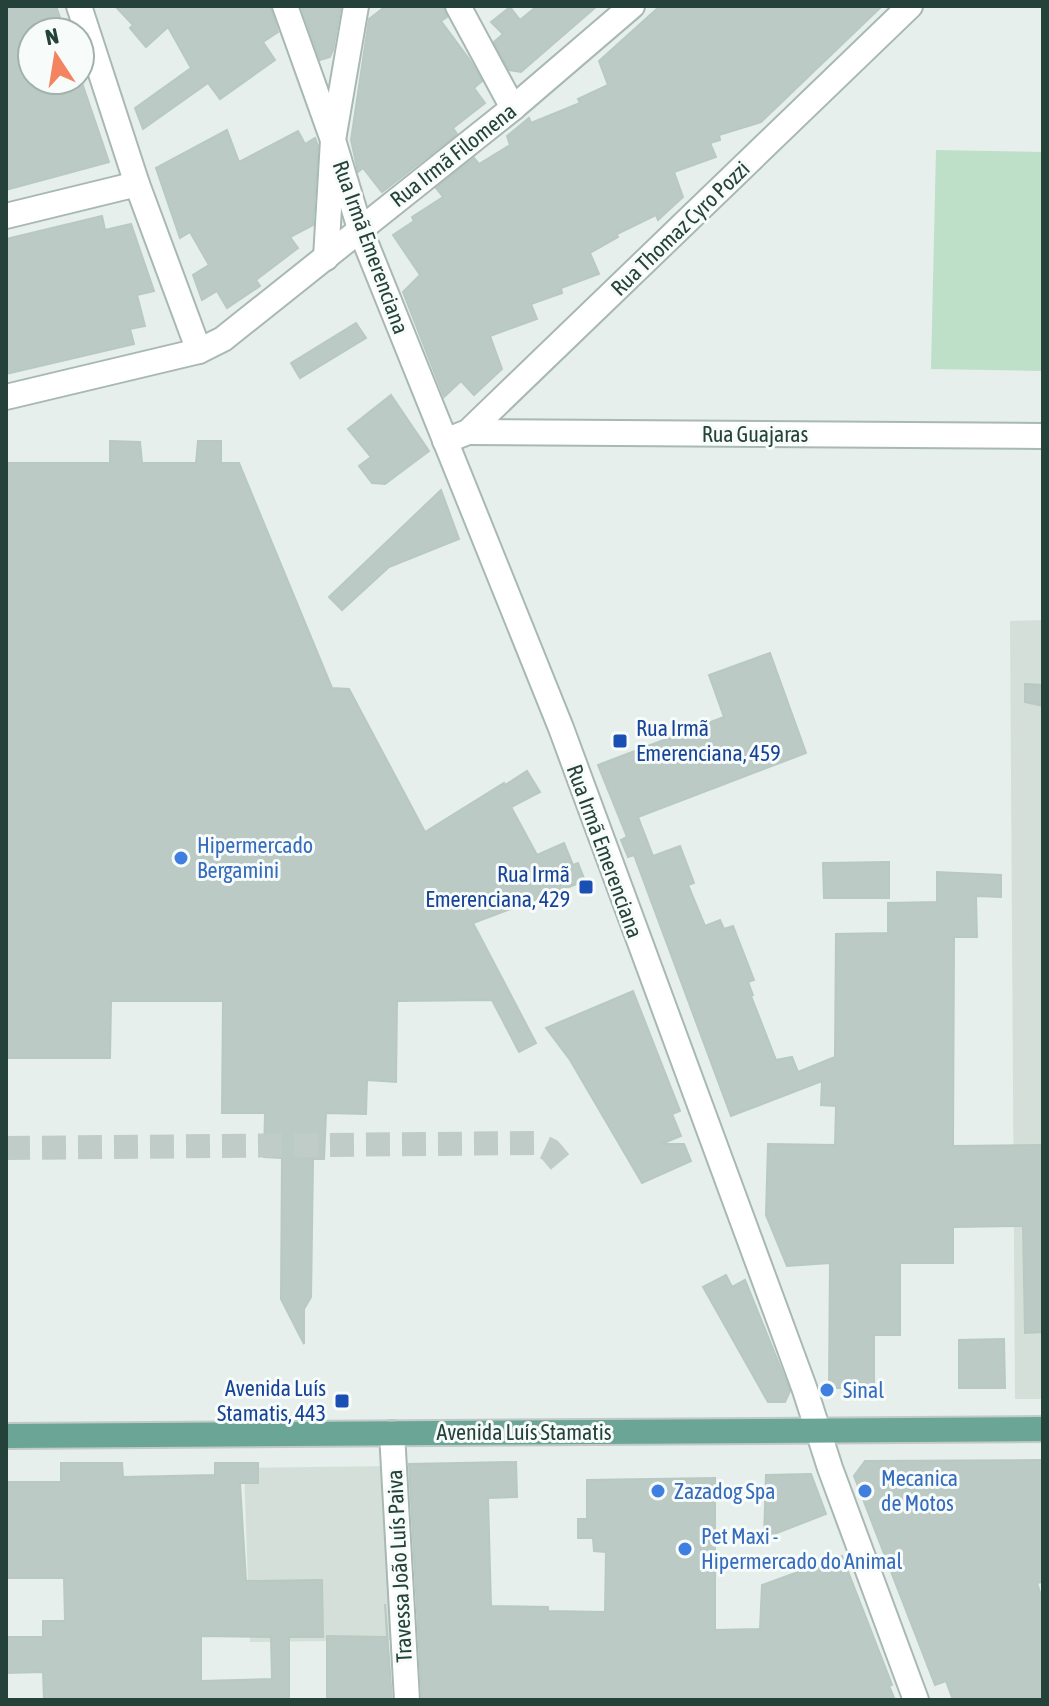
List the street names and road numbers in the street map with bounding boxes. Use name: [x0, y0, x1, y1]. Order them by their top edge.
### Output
street label: Rua Irmã Filomena: [385, 98, 521, 212]
street label: Rua Thomaz Cyro Pozzi: [605, 155, 755, 301]
street label: Rua Irmã Emerenciana: [328, 157, 414, 337]
street label: Rua Guajaras: [702, 421, 809, 447]
street label: Rua Irmã Emerenciana: [562, 761, 648, 941]
street label: Avenida Luís Stamatis: [436, 1419, 612, 1445]
street label: Travessa João Luís Paiva: [381, 1469, 417, 1663]

